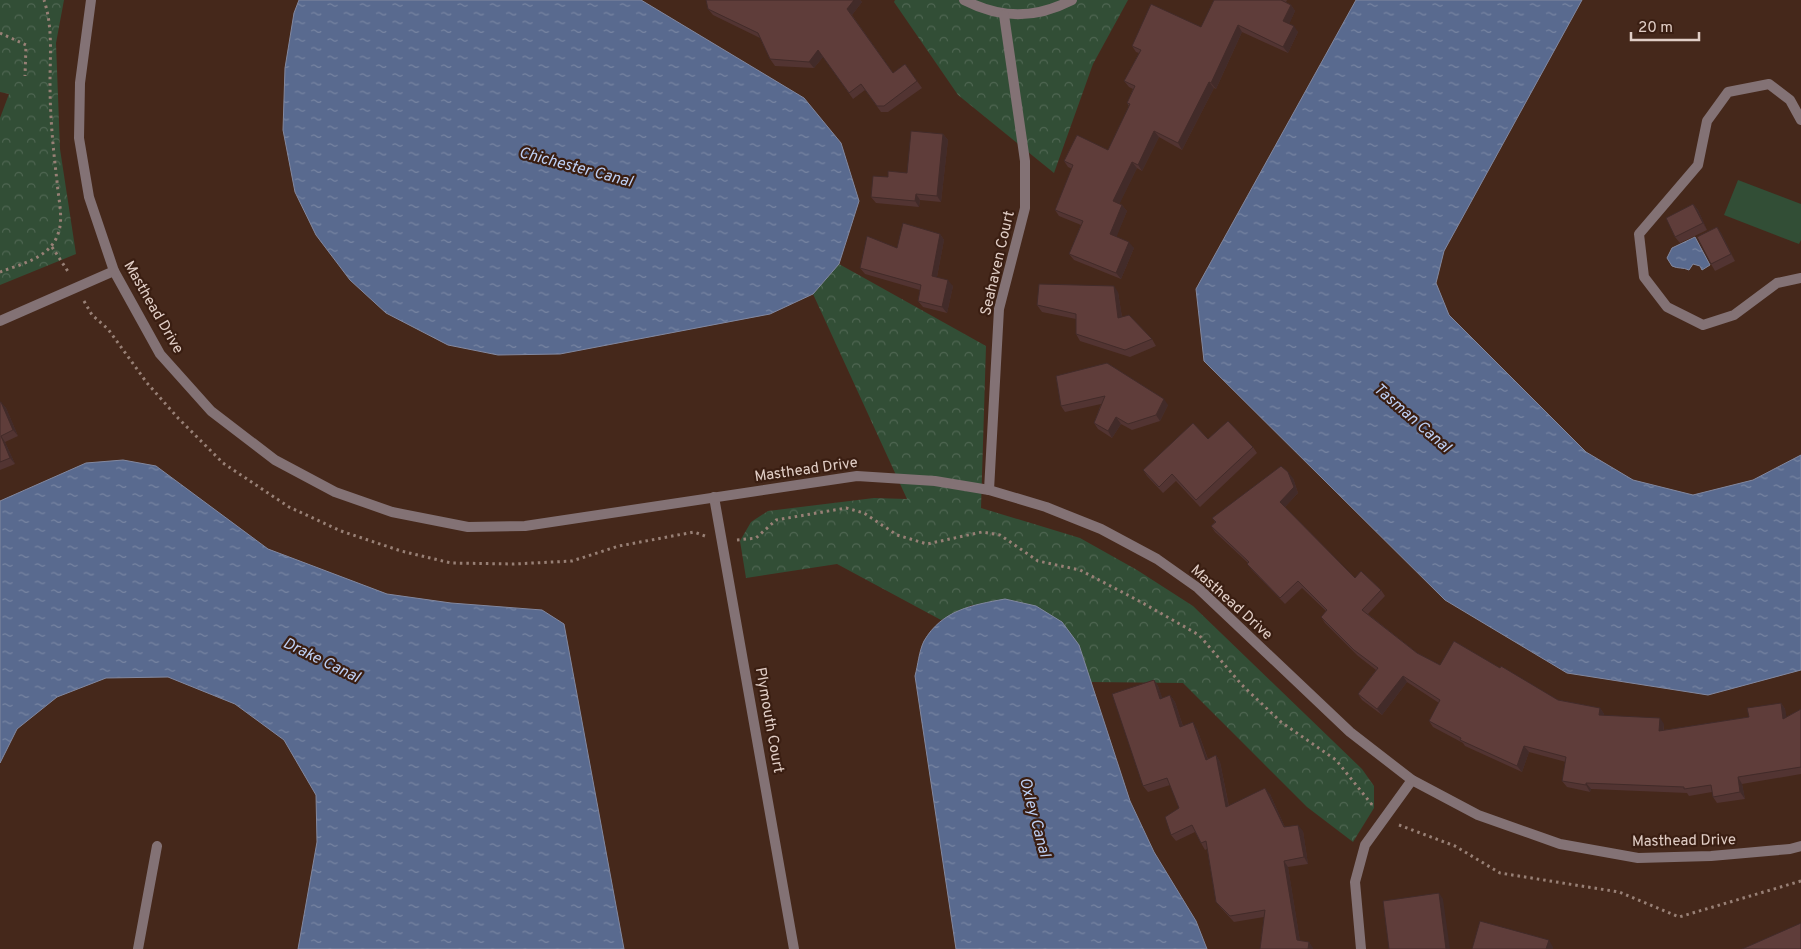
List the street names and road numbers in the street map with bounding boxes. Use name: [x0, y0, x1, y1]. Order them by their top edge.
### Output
street label: Seahaven Court: [977, 209, 1020, 318]
street label: Masthead Drive: [118, 258, 187, 358]
street label: Masthead Drive: [753, 454, 859, 487]
street label: Masthead Drive: [1186, 561, 1276, 645]
street label: Plymouth Court: [750, 666, 787, 775]
street label: Masthead Drive: [1632, 831, 1736, 852]

